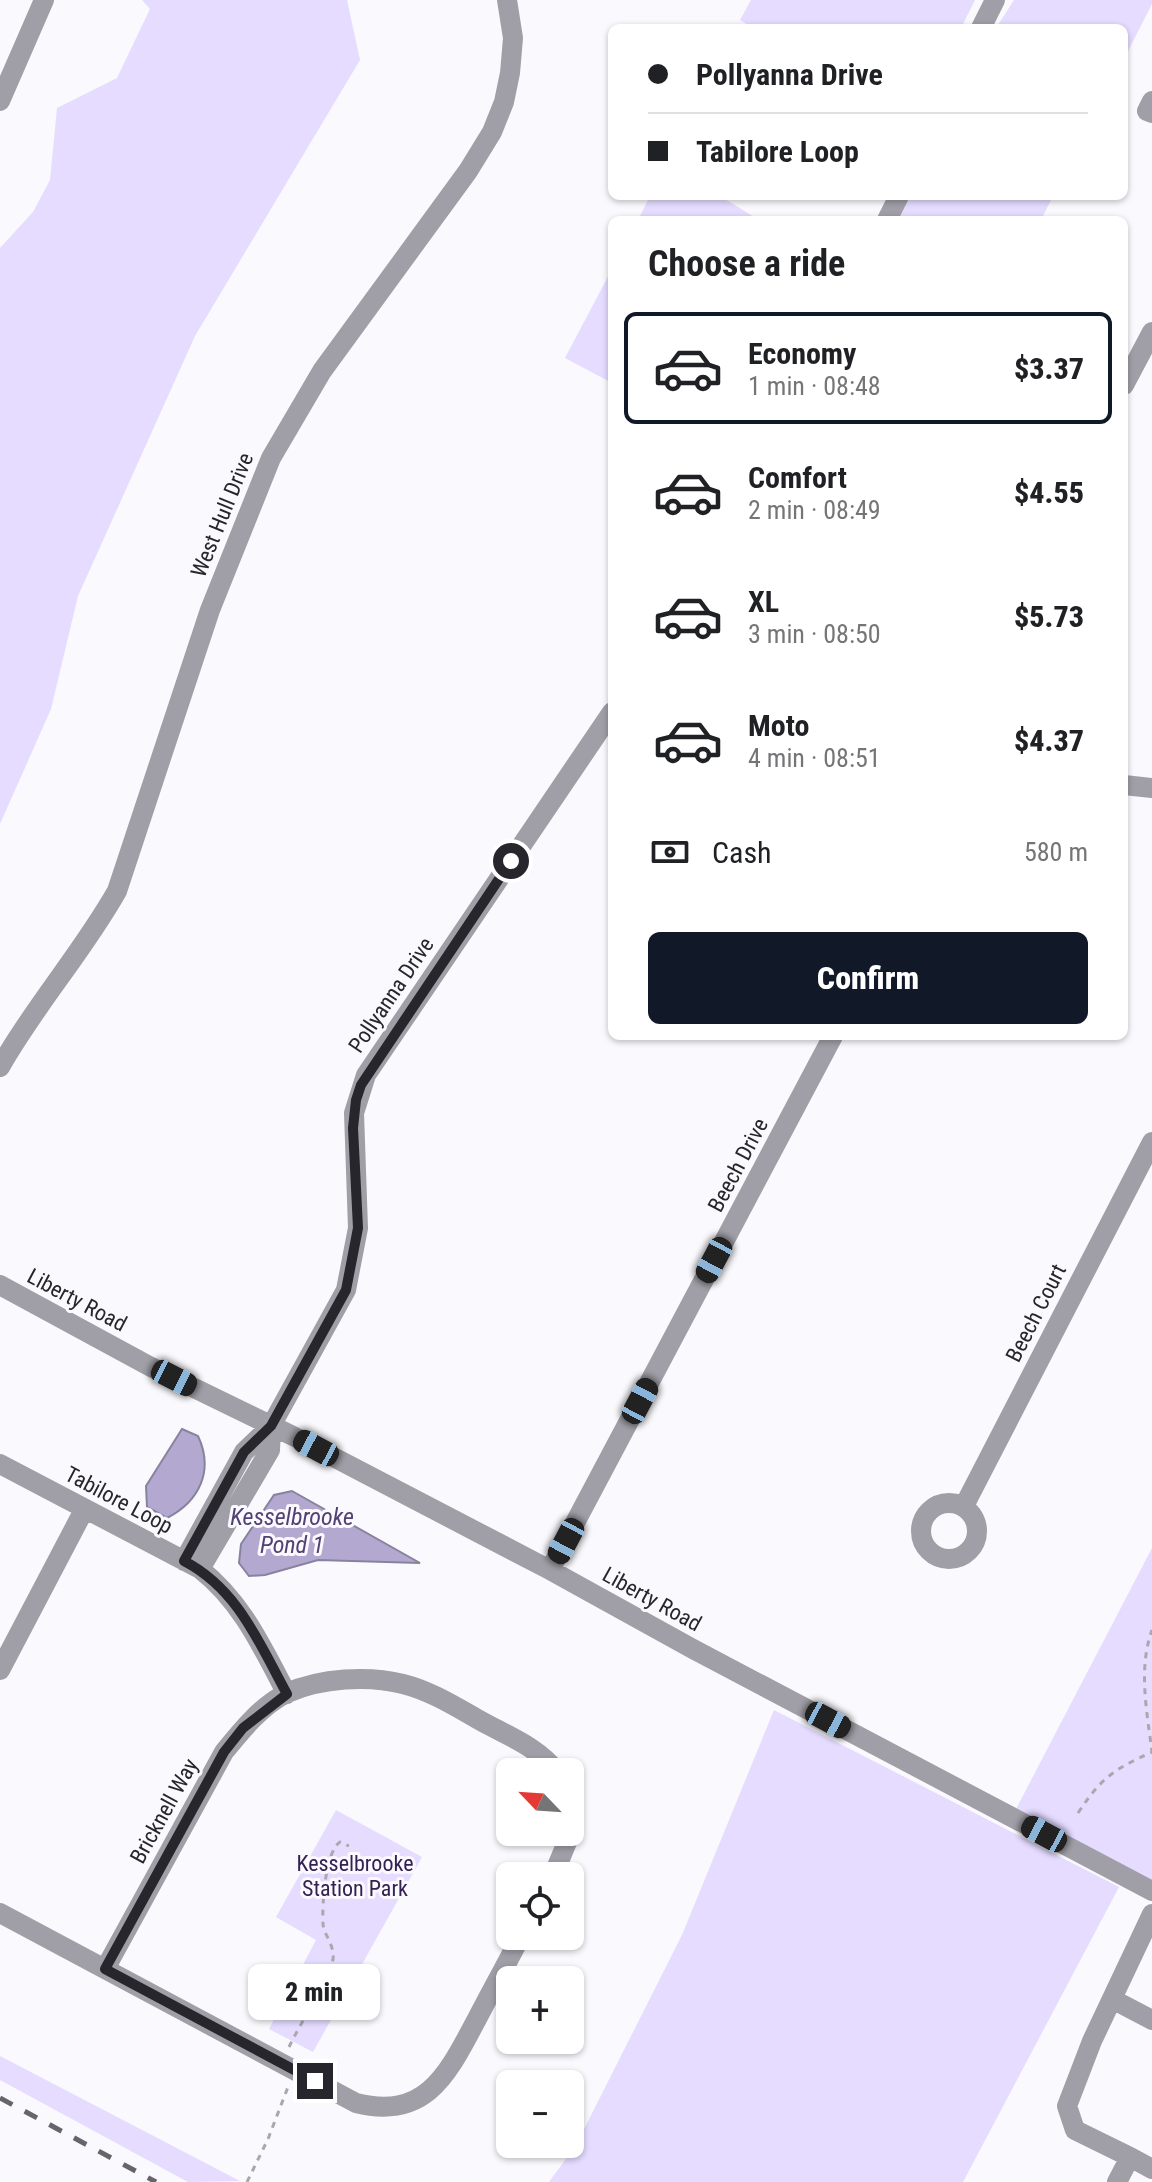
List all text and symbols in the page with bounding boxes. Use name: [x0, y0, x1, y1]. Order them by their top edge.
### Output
text: Pollyanna Drive: [696, 57, 883, 92]
text: Tabilore Loop: [696, 134, 859, 169]
text: Choose a ride: [648, 243, 845, 285]
icon: car: [652, 332, 724, 404]
text: Economy: [748, 336, 856, 371]
text: $3.37: [1014, 351, 1084, 386]
text: 1 min · 08:48: [748, 371, 881, 401]
street label: West Hull Drive: [186, 449, 258, 581]
icon: car: [652, 456, 724, 528]
text: Comfort: [748, 460, 847, 495]
text: $4.55: [1014, 475, 1084, 510]
text: 2 min · 08:49: [748, 495, 881, 525]
icon: car: [652, 580, 724, 652]
text: XL: [748, 584, 779, 619]
text: $5.73: [1014, 599, 1084, 634]
text: 3 min · 08:50: [748, 619, 881, 649]
icon: car: [652, 704, 724, 776]
text: Moto: [748, 708, 809, 743]
text: $4.37: [1014, 723, 1084, 758]
text: 4 min · 08:51: [748, 743, 881, 773]
icon: cash: [648, 830, 692, 874]
text: Cash: [712, 835, 772, 870]
text: 580 m: [1024, 837, 1088, 867]
route start: [493, 843, 529, 879]
button: Confirm: [648, 932, 1088, 1024]
street label: Pollyanna Drive: [343, 933, 439, 1057]
street label: Beech Drive: [703, 1114, 773, 1216]
car: [692, 1233, 736, 1287]
street label: Beech Court: [1001, 1260, 1071, 1366]
street label: Liberty Road: [23, 1263, 131, 1337]
car: [147, 1356, 201, 1400]
car: [618, 1374, 662, 1428]
car: [289, 1426, 343, 1470]
street label: Tabilore Loop: [61, 1461, 177, 1539]
water label: Kesselbrooke Pond 1: [230, 1503, 354, 1559]
car: [544, 1514, 588, 1568]
street label: Liberty Road: [598, 1562, 706, 1636]
car: [801, 1698, 855, 1742]
street label: Bricknell Way: [125, 1754, 203, 1868]
north arrow: [496, 1758, 584, 1846]
map controls: [496, 1758, 584, 2158]
car: [1017, 1812, 1071, 1856]
park label: Kesselbrooke Station Park: [297, 1851, 413, 1901]
button: locate: [496, 1862, 584, 1950]
callout: 2 min: [249, 1965, 381, 2021]
button: +: [496, 1966, 584, 2054]
text: 2 min: [285, 1977, 343, 2007]
route end: [297, 2063, 333, 2099]
button: −: [496, 2070, 584, 2158]

